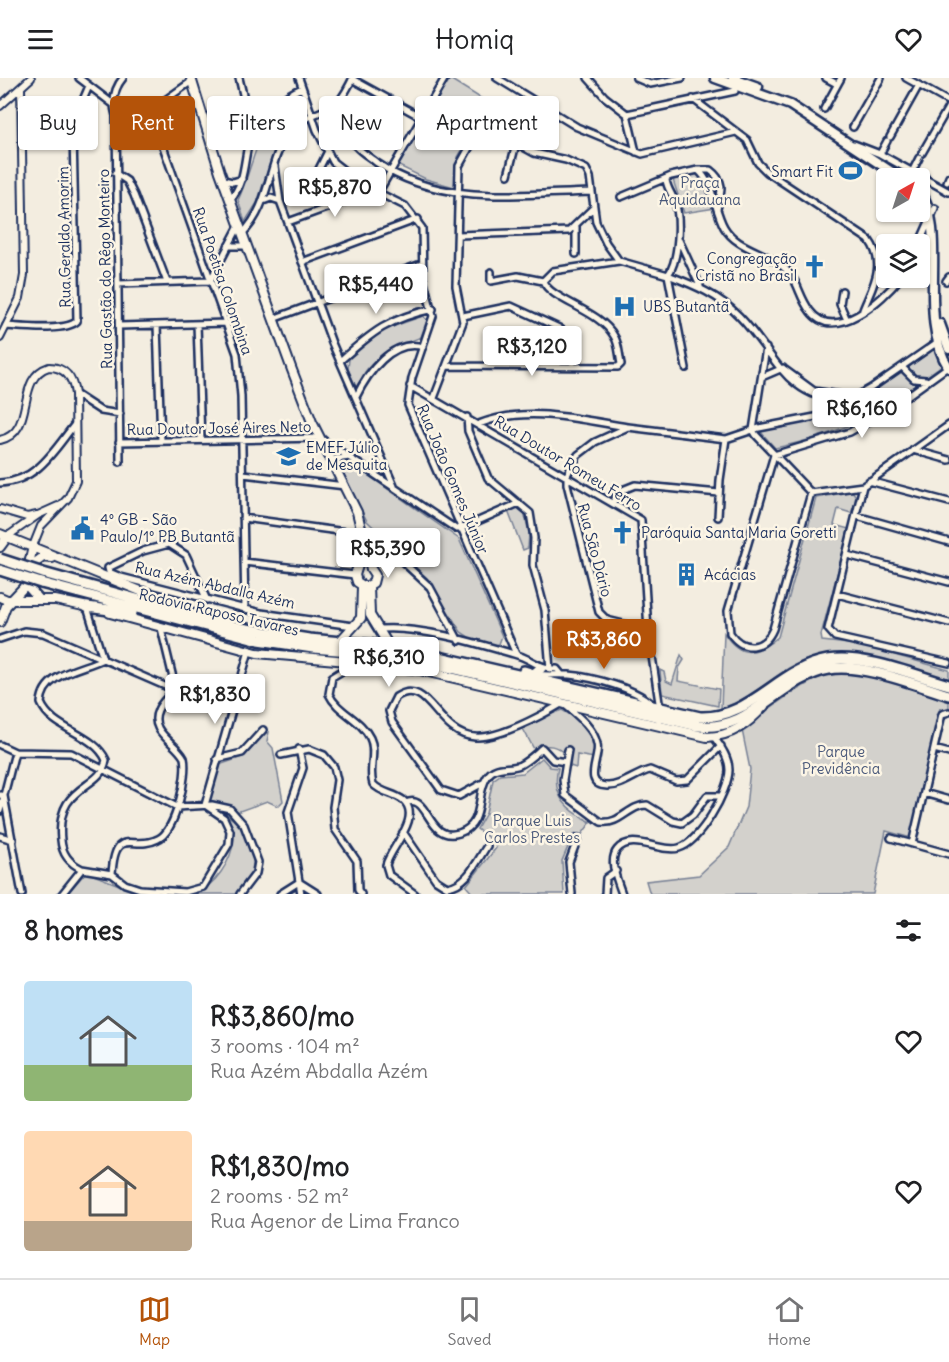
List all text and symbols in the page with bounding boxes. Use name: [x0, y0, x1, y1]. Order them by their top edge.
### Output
text: Homiq: [435, 22, 514, 56]
icon: menu: [24, 23, 57, 56]
icon: heart: [892, 23, 925, 56]
chip: Buy: [18, 96, 98, 150]
chip: Rent: [110, 96, 195, 150]
chip: Filters: [207, 96, 307, 150]
chip: New: [319, 96, 403, 150]
chip: Apartment: [415, 96, 559, 150]
sports icon: Smart Fit: [838, 158, 864, 184]
place label: Smart Fit: [771, 162, 833, 181]
street label: Rua Geraldo Amorim: [53, 166, 75, 308]
pin: R$5,870: [280, 167, 390, 218]
north arrow: [876, 168, 930, 222]
map controls: [876, 168, 930, 288]
street label: Rua Gastão do Rêgo Monteiro: [94, 169, 116, 369]
park label: Praça Aquidauana: [659, 173, 741, 209]
text: R$5,870: [298, 174, 372, 199]
street label: Rua Poetisa Colombina: [189, 205, 257, 358]
button: layers: [876, 234, 930, 288]
place label: Congregação Cristã no Brasil: [695, 249, 797, 285]
church icon: Congregação Cristã no Brasil: [802, 254, 828, 280]
pin: R$5,440: [321, 264, 431, 315]
text: R$5,440: [338, 271, 414, 296]
hospital icon: UBS Butantã: [612, 293, 638, 319]
place label: UBS Butantã: [643, 297, 730, 316]
pin: R$3,120: [477, 326, 587, 377]
text: R$3,120: [497, 333, 567, 358]
pin: R$6,160: [807, 388, 917, 439]
text: R$6,160: [826, 395, 898, 420]
street label: Rua João Gomes Júnior: [413, 401, 493, 557]
street label: Rua Doutor Romeu Ferro: [491, 411, 645, 515]
street label: Rua Doutor José Aires Neto: [126, 417, 312, 439]
place label: EMEF Júlio de Mesquita: [306, 438, 388, 474]
school or university icon: EMEF Júlio de Mesquita: [275, 443, 301, 469]
street label: Rua São Dário: [573, 501, 617, 599]
place label: 4º GB - São Paulo/1º PB Butantã: [100, 510, 235, 546]
public building icon: 4º GB - São Paulo/1º PB Butantã: [69, 515, 95, 541]
church icon: Paróquia Santa Maria Goretti: [610, 519, 636, 545]
place label: Paróquia Santa Maria Goretti: [641, 523, 837, 542]
pin: R$5,390: [333, 528, 443, 579]
text: R$5,390: [350, 535, 426, 560]
street label: Rua Azém Abdalla Azém: [133, 557, 297, 613]
building icon: Acácias: [673, 561, 699, 587]
place label: Acácias: [704, 565, 756, 584]
street label: Rodovia Raposo Tavares: [137, 584, 301, 640]
pin: R$3,860: [549, 619, 659, 670]
text: R$3,860: [566, 626, 642, 651]
pin: R$6,310: [334, 637, 444, 688]
text: R$6,310: [353, 644, 425, 669]
pin: R$1,830: [160, 674, 270, 725]
text: R$1,830: [179, 681, 251, 706]
park label: Parque Previdência: [802, 742, 881, 778]
park label: Parque Luis Carlos Prestes: [484, 811, 580, 847]
text: 8 homes: [24, 914, 123, 947]
icon: filters: [892, 914, 925, 947]
text: R$3,860/mo: [210, 1000, 354, 1033]
icon: home: [72, 1005, 144, 1077]
icon: heart: [892, 1025, 925, 1058]
text: 3 rooms · 104 m²: [210, 1033, 360, 1058]
text: Rua Azém Abdalla Azém: [210, 1058, 428, 1083]
text: R$1,830/mo: [210, 1150, 349, 1183]
icon: home: [72, 1155, 144, 1227]
icon: heart: [892, 1175, 925, 1208]
text: 2 rooms · 52 m²: [210, 1183, 349, 1208]
text: Rua Agenor de Lima Franco: [210, 1208, 460, 1233]
tab: Map: [138, 1293, 171, 1349]
tab: Saved: [448, 1293, 491, 1349]
tab: Home: [768, 1293, 811, 1349]

